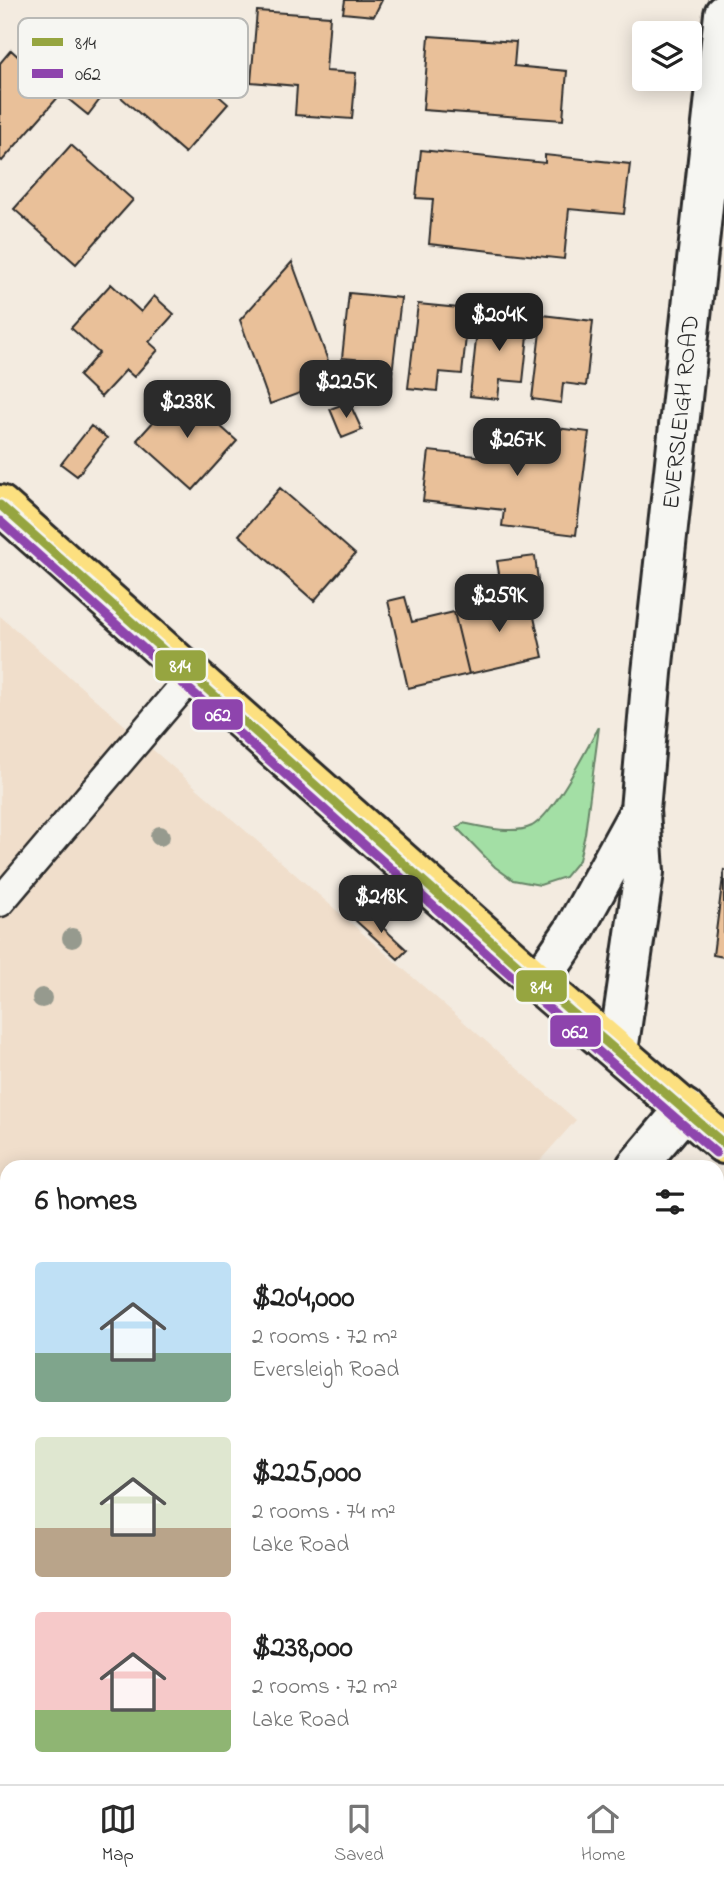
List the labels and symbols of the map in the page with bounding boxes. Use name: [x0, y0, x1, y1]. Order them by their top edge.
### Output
legend: [18, 18, 248, 98]
text: 814: [75, 31, 96, 58]
text: 062: [75, 62, 101, 89]
pin: $204K: [450, 294, 548, 353]
street label: EVERSLEIGH ROAD: [655, 314, 710, 511]
pin: $225K: [297, 360, 395, 420]
pin: $238K: [138, 380, 236, 440]
pin: $267K: [468, 419, 566, 478]
pin: $259K: [450, 574, 548, 634]
line badge: 814: [154, 649, 207, 682]
text: 814: [169, 654, 191, 681]
line badge: 062: [191, 698, 244, 731]
text: 062: [205, 703, 232, 730]
pin: $218K: [332, 876, 430, 935]
line badge: 814: [515, 969, 568, 1003]
text: 814: [530, 975, 552, 1002]
line badge: 062: [549, 1014, 602, 1048]
text: 062: [562, 1020, 589, 1047]

